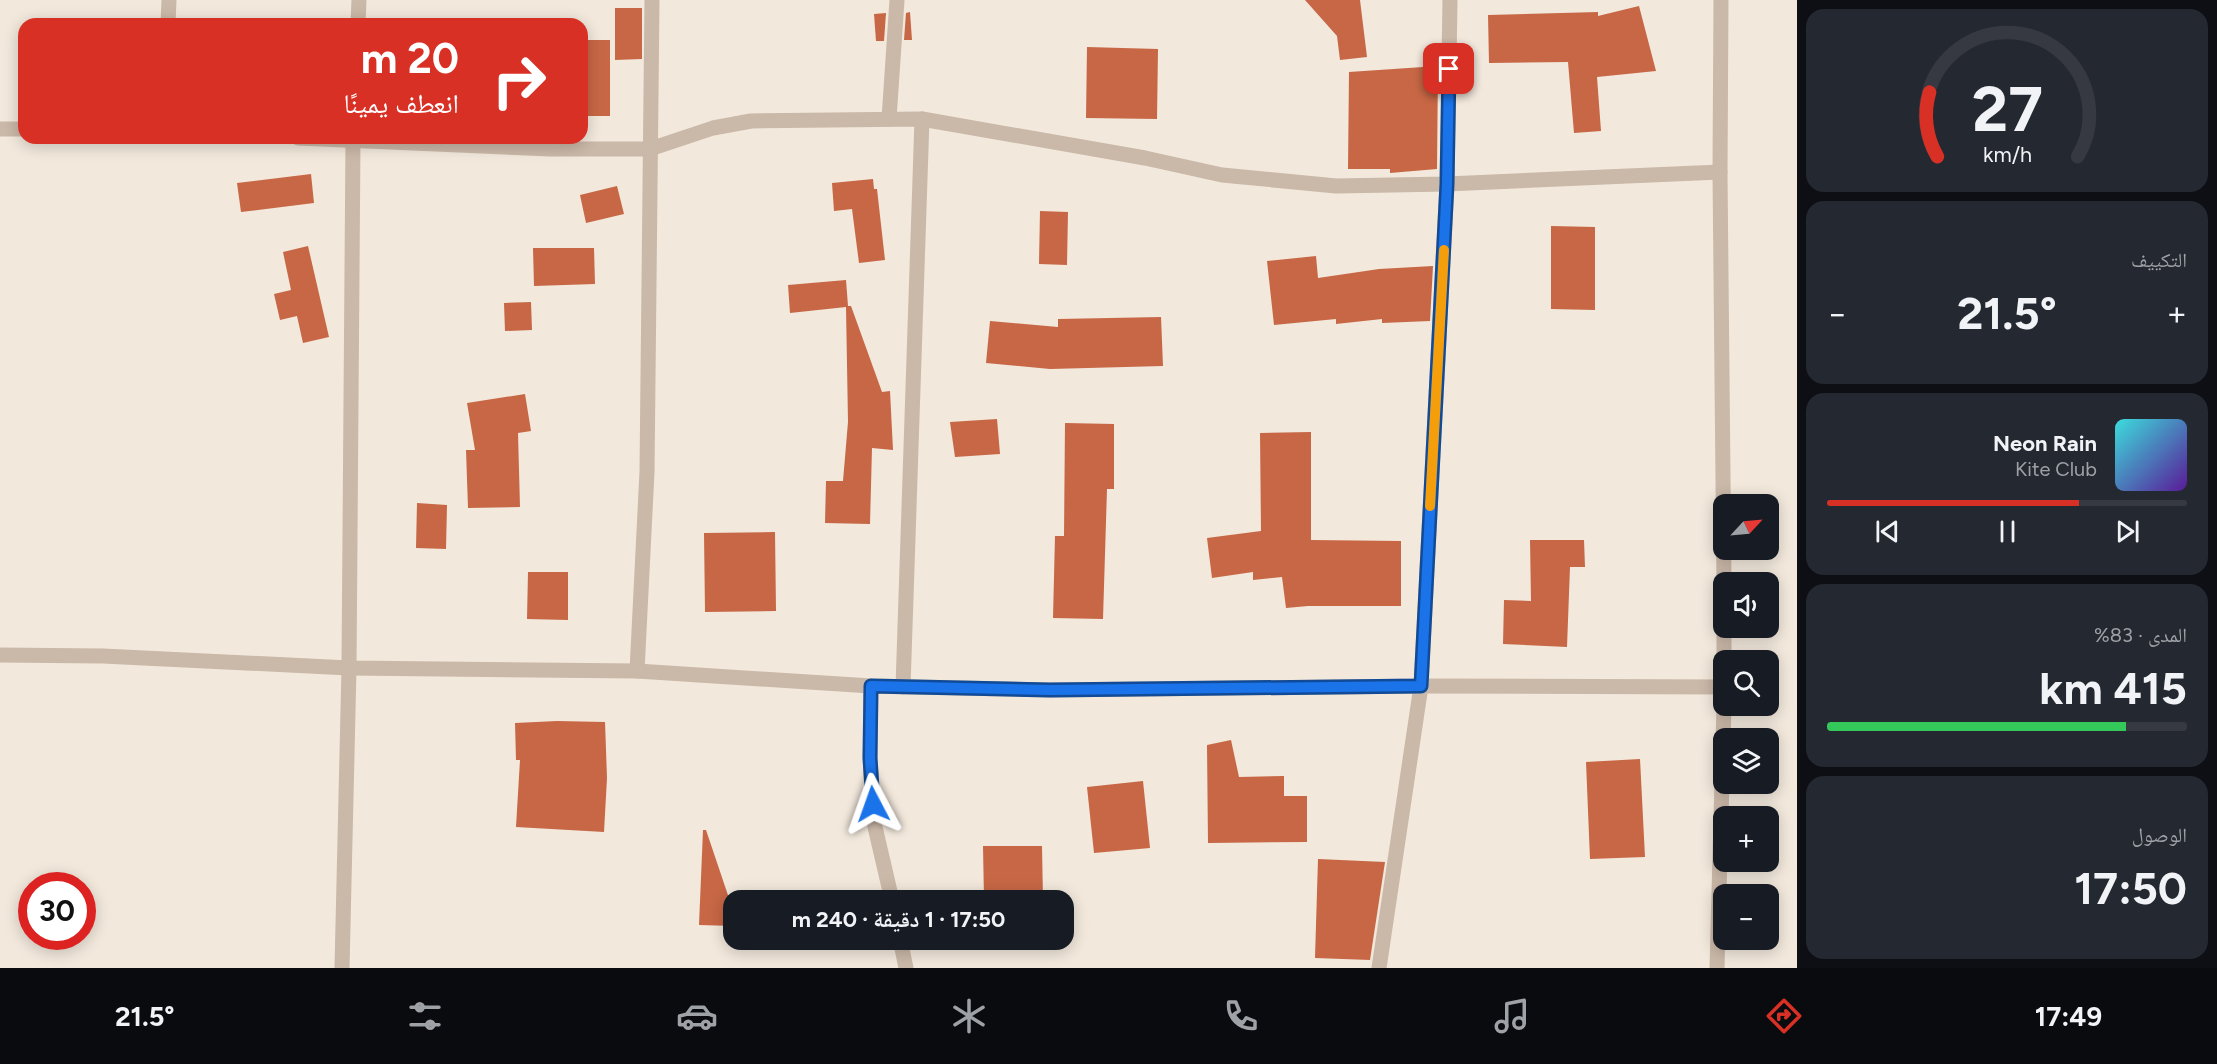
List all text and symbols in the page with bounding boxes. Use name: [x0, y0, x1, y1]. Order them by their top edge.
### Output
text: 20 m: [361, 33, 459, 84]
icon: right: [480, 42, 558, 120]
pin: [1423, 43, 1474, 94]
icon: arrive: [1432, 52, 1465, 85]
text: 27: [1972, 73, 2042, 148]
text: انعطف يمينًا: [343, 87, 459, 120]
text: km/h: [1983, 143, 2031, 168]
text: التكييف: [2131, 248, 2187, 272]
text: 21.5°: [1957, 286, 2057, 340]
text: −: [1827, 294, 1848, 333]
text: +: [2166, 294, 2187, 333]
text: Neon Rain: [1993, 430, 2097, 457]
text: Kite Club: [2015, 457, 2097, 481]
north arrow: [1713, 494, 1779, 560]
map controls: [1713, 494, 1779, 950]
icon: previous: [1871, 515, 1904, 548]
icon: pause: [1991, 515, 2024, 548]
icon: next: [2111, 515, 2144, 548]
button: sound: [1713, 572, 1779, 638]
text: المدى · 83%: [2094, 623, 2187, 647]
button: search: [1713, 650, 1779, 716]
text: 415 km: [2039, 661, 2187, 715]
button: layers: [1713, 728, 1779, 794]
position arrow: [841, 772, 905, 836]
button: +: [1713, 806, 1779, 872]
text: الوصول: [2132, 823, 2187, 847]
text: 17:50: [2074, 861, 2187, 915]
speed limit sign: 30: [18, 872, 96, 950]
button: −: [1713, 884, 1779, 950]
text: 17:50 · 1 دقيقة · 240 m: [792, 906, 1005, 933]
icon: filters: [404, 995, 446, 1037]
icon: car: [676, 995, 718, 1037]
icon: climate: [948, 995, 990, 1037]
icon: phone: [1220, 995, 1262, 1037]
icon: music: [1491, 995, 1533, 1037]
icon: directions: [1763, 995, 1805, 1037]
text: 21.5°: [115, 1000, 175, 1033]
text: 17:49: [2035, 1000, 2102, 1033]

